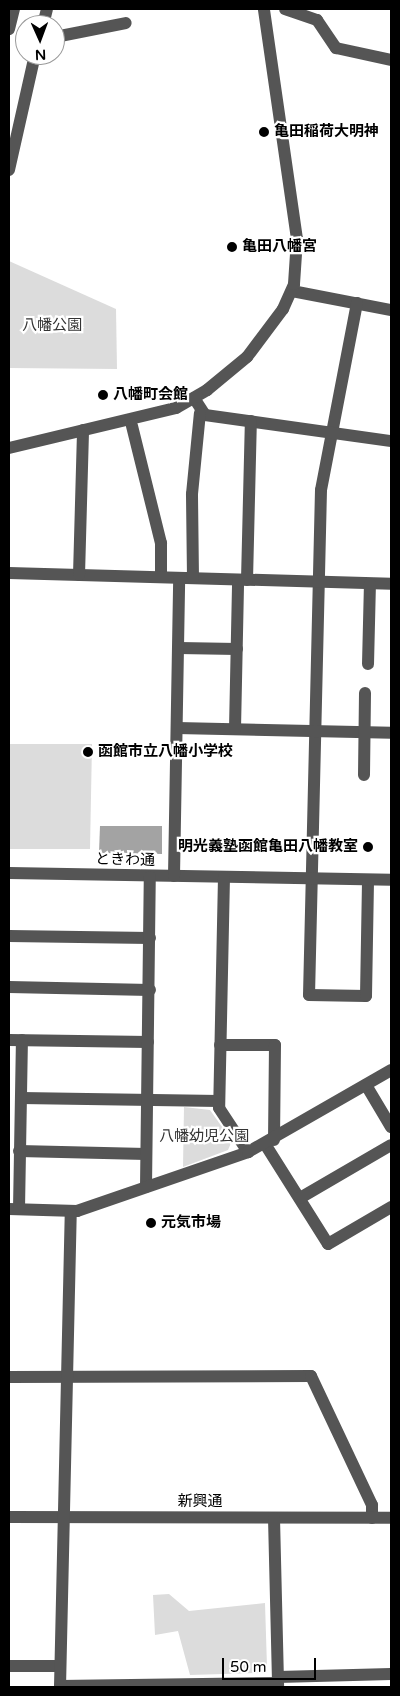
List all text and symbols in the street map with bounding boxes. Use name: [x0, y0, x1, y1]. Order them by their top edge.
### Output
north arrow: [15, 15, 65, 65]
text: N: [35, 46, 46, 63]
place label: 亀田稲荷大明神: [274, 123, 379, 141]
marker: 亀田稲荷大明神: [258, 126, 270, 138]
place label: 亀田八幡宮: [242, 238, 317, 256]
marker: 亀田八幡宮: [226, 241, 238, 253]
park label: 八幡公園: [22, 317, 82, 335]
place label: 八幡町会館: [113, 386, 188, 404]
marker: 八幡町会館: [97, 389, 109, 401]
place label: 函館市立八幡小学校: [98, 743, 233, 761]
marker: 函館市立八幡小学校: [82, 746, 94, 758]
place label: 明光義塾函館亀田八幡教室: [178, 838, 358, 856]
marker: 明光義塾函館亀田八幡教室: [362, 841, 374, 853]
street label: ときわ通: [95, 850, 155, 870]
park label: 八幡幼児公園: [159, 1128, 249, 1146]
place label: 元気市場: [161, 1214, 221, 1232]
marker: 元気市場: [145, 1217, 157, 1229]
street label: 新興通: [178, 1493, 222, 1511]
scale bar: [225, 1648, 319, 1680]
text: 50 m: [230, 1658, 267, 1676]

